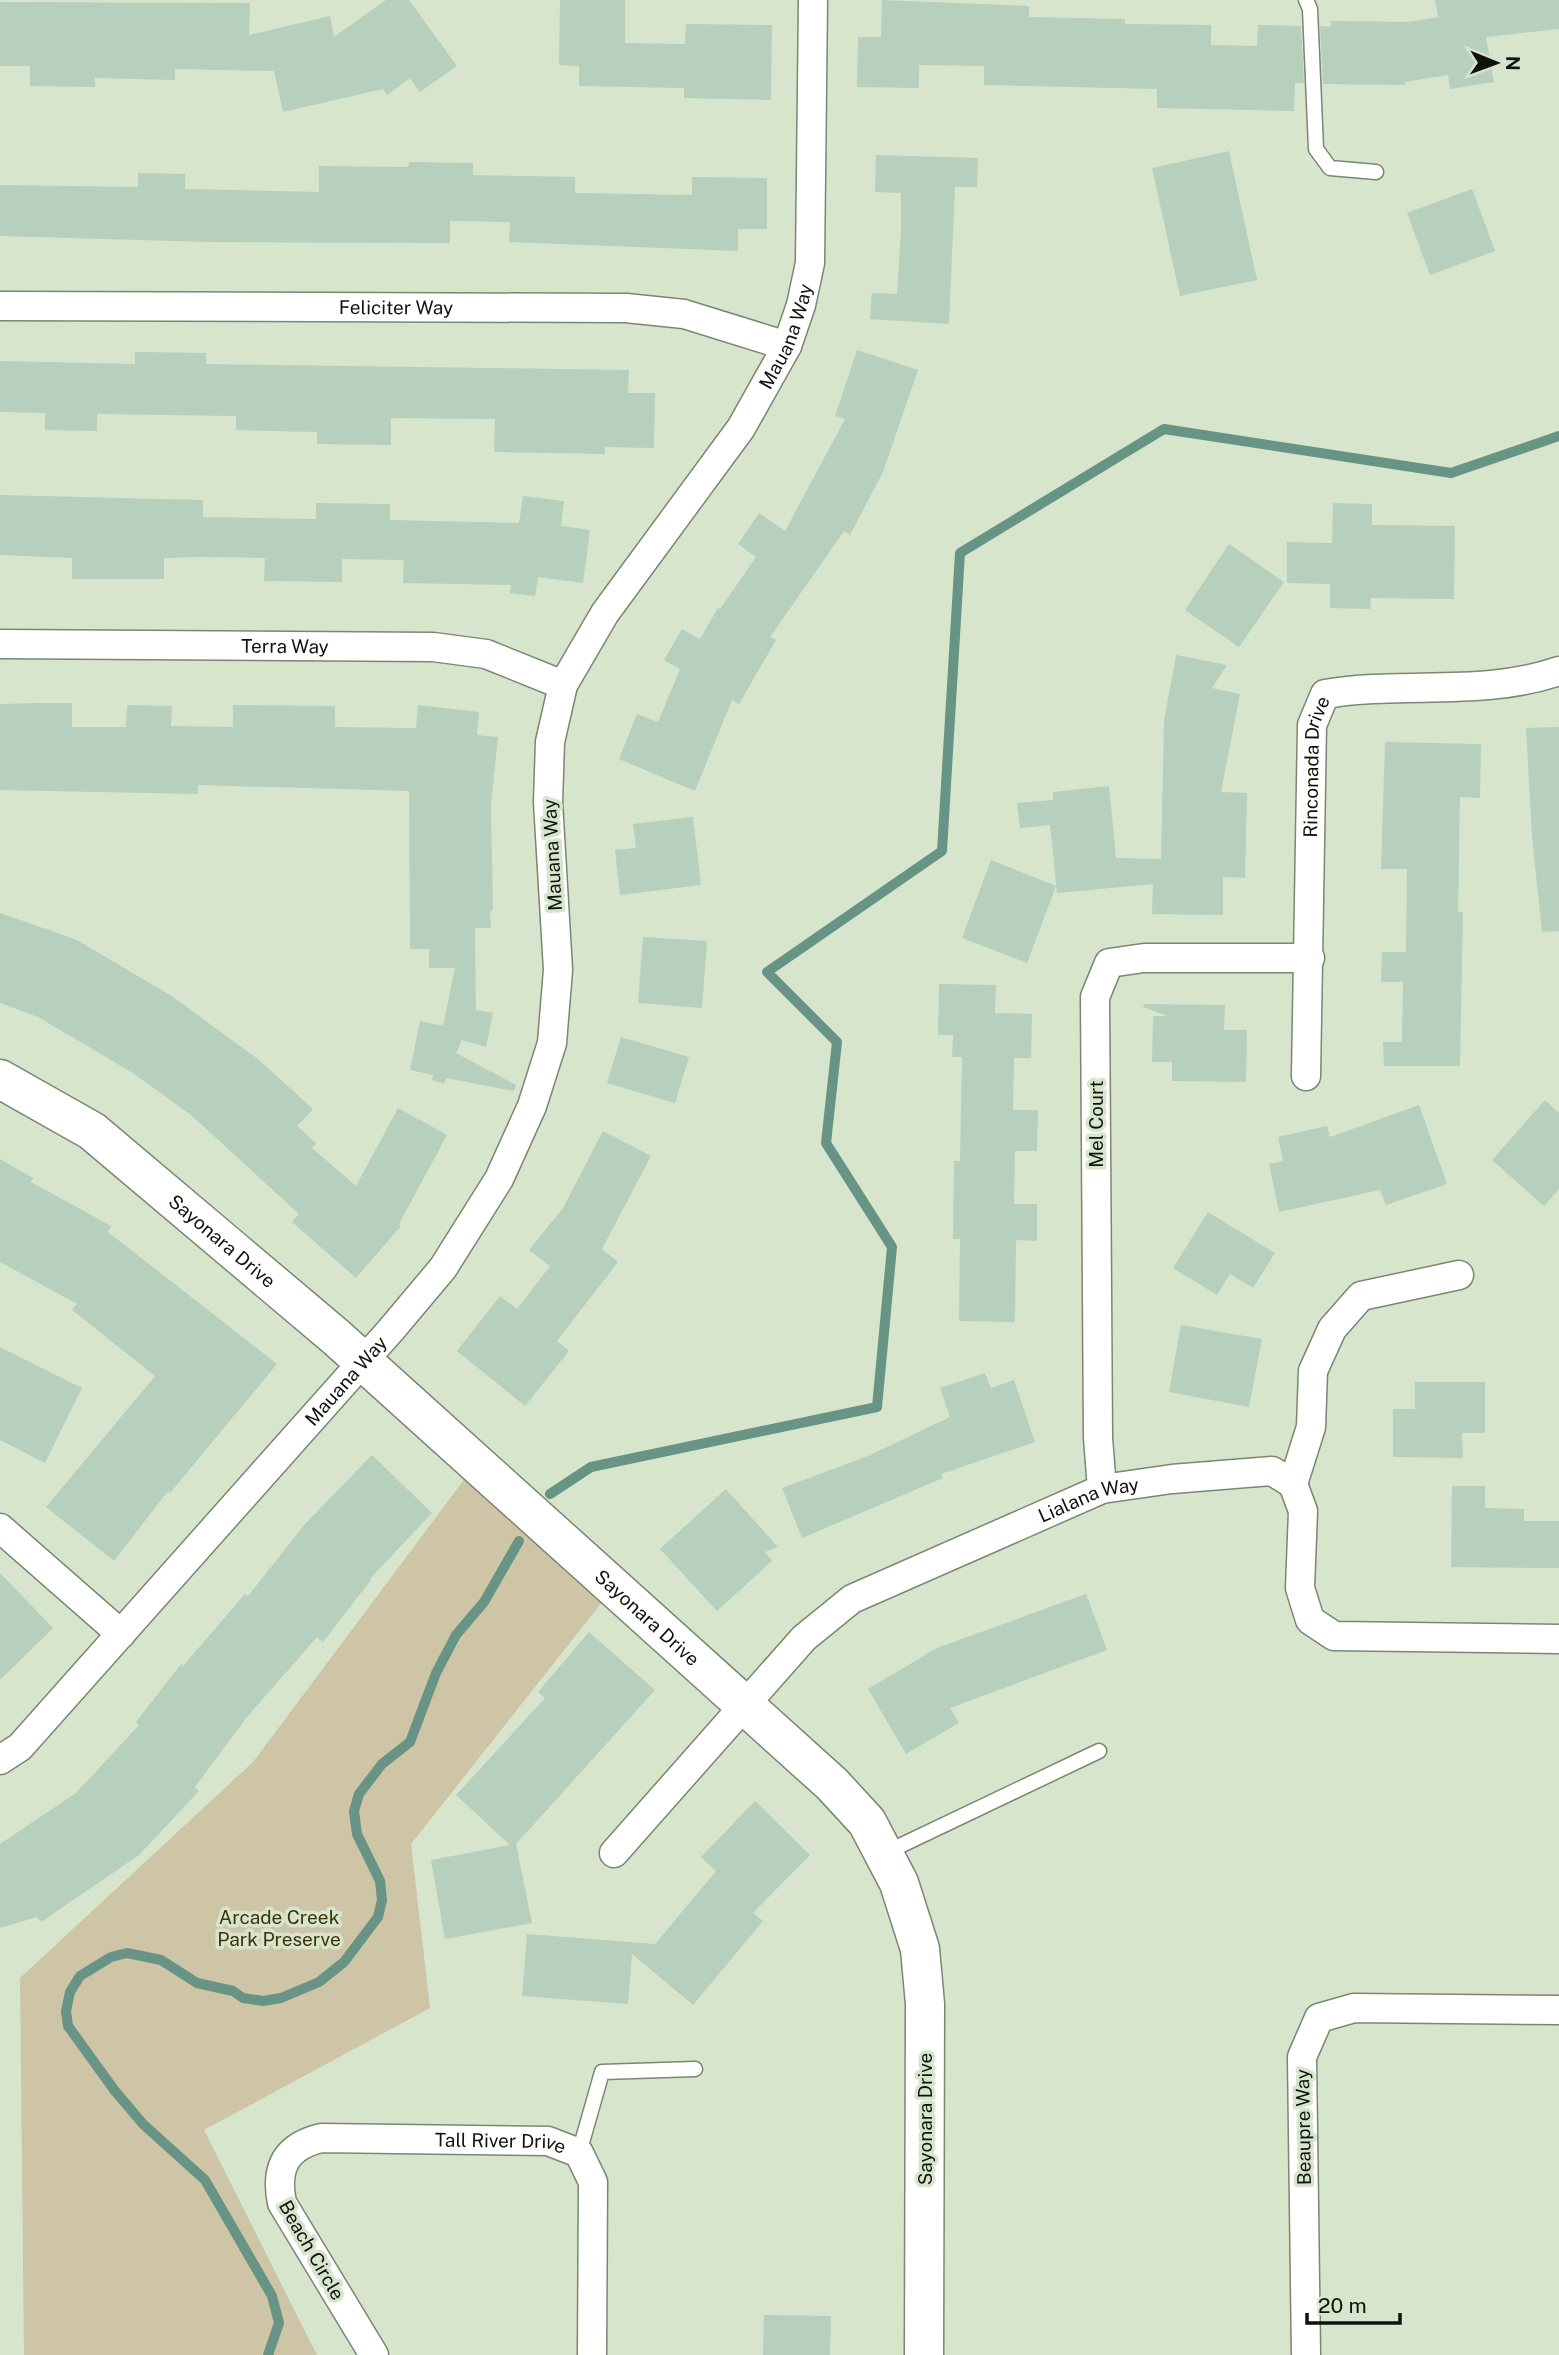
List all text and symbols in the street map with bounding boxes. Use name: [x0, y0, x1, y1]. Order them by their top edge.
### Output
north arrow: [1461, 28, 1531, 98]
text: N: [1502, 56, 1524, 71]
street label: Mauana Way: [754, 282, 816, 393]
street label: Feliciter Way: [339, 296, 453, 318]
street label: Terra Way: [241, 635, 329, 657]
street label: Rinconada Drive: [1299, 693, 1334, 838]
street label: Mauana Way: [538, 798, 566, 912]
street label: Mel Court: [1085, 1080, 1107, 1168]
street label: Sayonara Drive: [164, 1190, 280, 1292]
street label: Mauana Way: [300, 1332, 391, 1430]
street label: Lialana Way: [1035, 1473, 1140, 1527]
street label: Sayonara Drive: [591, 1565, 704, 1670]
park label: Arcade Creek Park Preserve: [217, 1906, 341, 1950]
street label: Sayonara Drive: [914, 2053, 936, 2185]
street label: Beaupre Way: [1291, 2069, 1315, 2185]
street label: Tall River Drive: [435, 2129, 569, 2158]
street label: Beach Circle: [275, 2196, 349, 2304]
scale bar: [1307, 2282, 1400, 2326]
text: 20 m: [1318, 2293, 1367, 2318]

